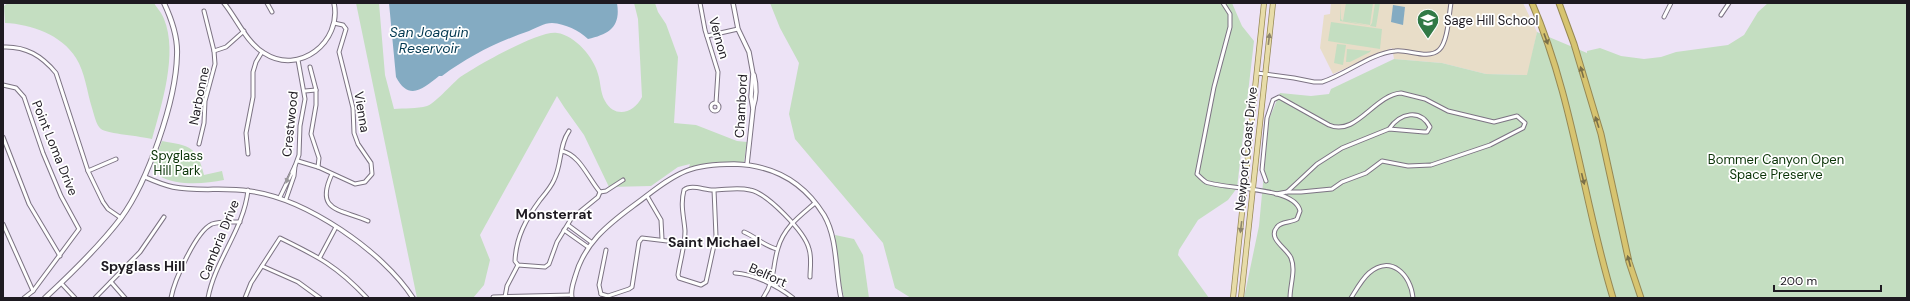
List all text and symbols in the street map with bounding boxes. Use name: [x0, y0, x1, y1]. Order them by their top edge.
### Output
school or university icon: Sage Hill School: [1415, 7, 1441, 40]
place label: Sage Hill School: [1444, 12, 1538, 29]
street label: Vernon: [705, 15, 733, 61]
water label: San Joaquin Reservoir: [390, 23, 468, 57]
one-way arrow: [1266, 33, 1272, 45]
one-way arrow: [1544, 33, 1550, 45]
street label: Narbonne: [185, 65, 213, 127]
one-way arrow: [1579, 66, 1585, 78]
street label: Chambord: [731, 74, 751, 138]
street label: Newport Coast Drive: [1231, 86, 1261, 212]
street label: Crestwood: [278, 90, 302, 158]
street label: Vienna: [350, 90, 374, 134]
street label: Point Loma Drive: [28, 98, 82, 198]
one-way arrow: [1593, 115, 1599, 127]
park label: Spyglass Hill Park: [151, 147, 203, 179]
park label: Bommer Canyon Open Space Preserve: [1708, 151, 1844, 183]
one-way arrow: [285, 173, 291, 184]
one-way arrow: [1580, 173, 1586, 185]
street label: Cambria Drive: [195, 197, 243, 283]
district label: Monsterrat: [516, 205, 592, 223]
one-way arrow: [1238, 221, 1244, 233]
district label: Saint Michael: [668, 233, 760, 251]
one-way arrow: [1626, 255, 1632, 267]
district label: Spyglass Hill: [101, 257, 185, 275]
street label: Belfort: [746, 259, 790, 291]
scale bar: [1774, 267, 1881, 293]
text: 200 m: [1780, 273, 1817, 289]

